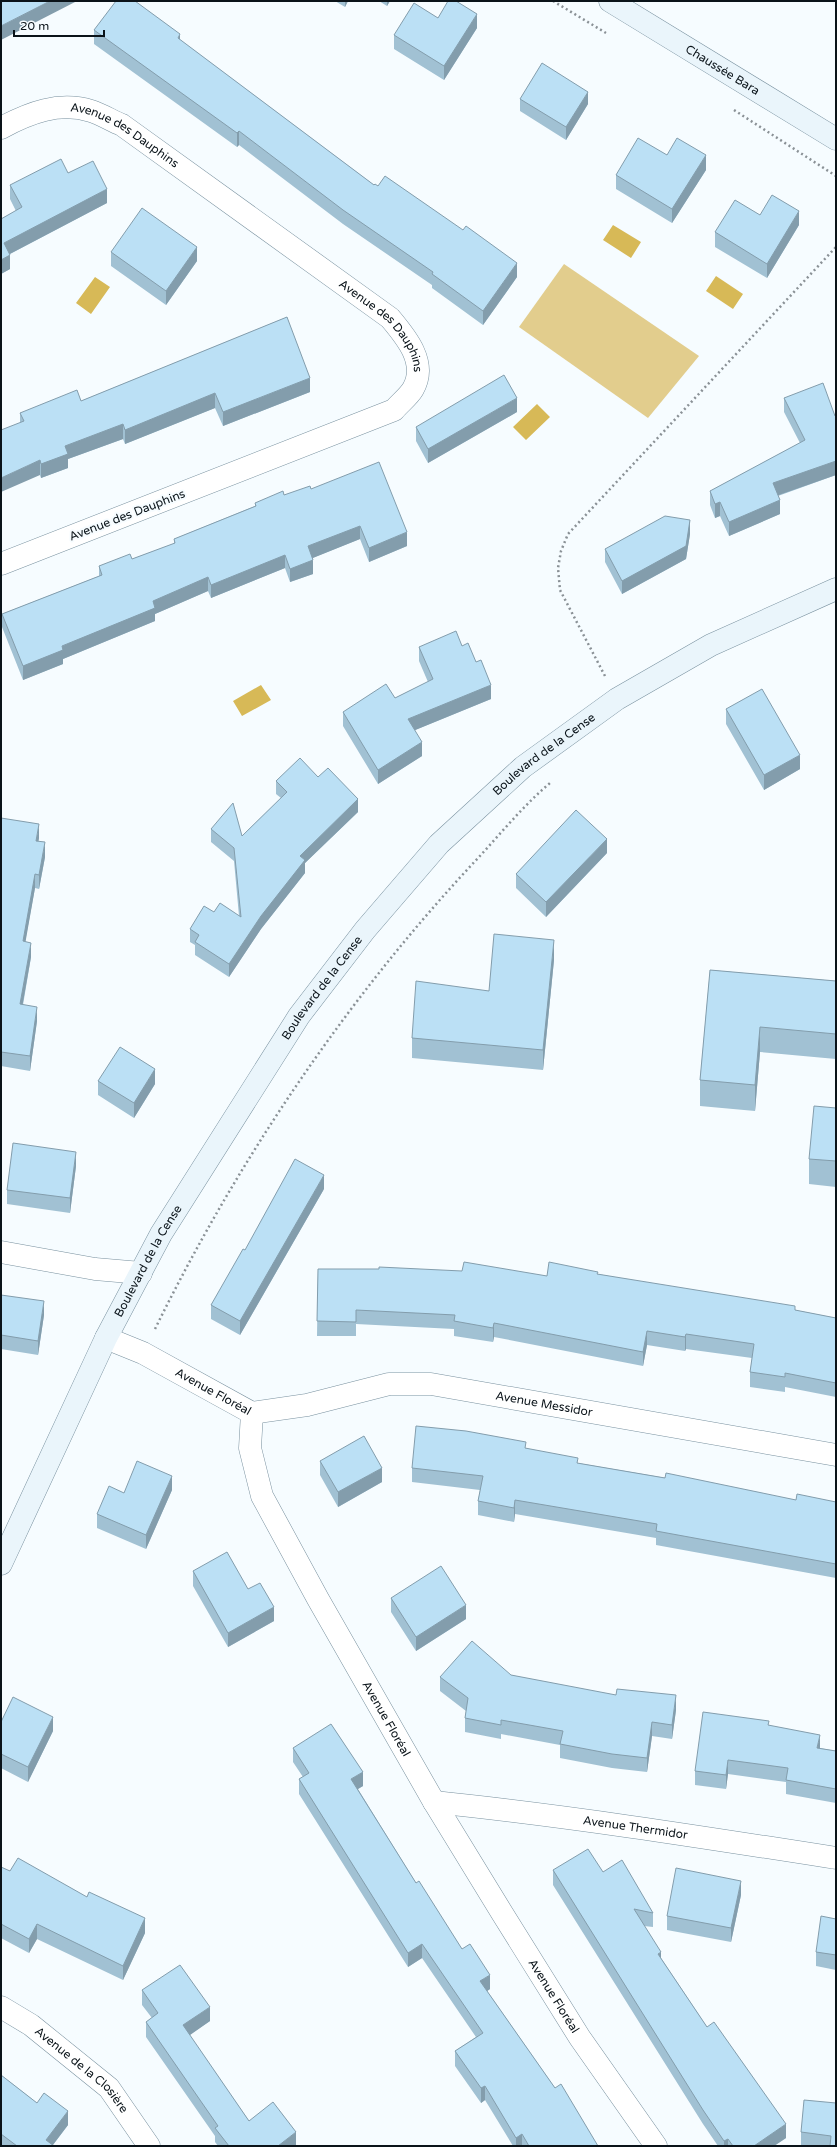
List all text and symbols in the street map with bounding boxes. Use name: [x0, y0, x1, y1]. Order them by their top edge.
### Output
scale bar: [14, 12, 104, 38]
text: 20 m: [20, 19, 49, 33]
street label: Chaussée Bara: [683, 42, 762, 98]
street label: Avenue des Dauphins: [70, 100, 182, 171]
street label: Avenue des Dauphins: [336, 277, 425, 373]
street label: Avenue des Dauphins: [67, 486, 187, 544]
street label: Boulevard de la Cense: [490, 710, 598, 798]
street label: Boulevard de la Cense: [279, 933, 365, 1042]
street label: Boulevard de la Cense: [111, 1202, 185, 1319]
street label: Avenue Floréal: [173, 1365, 254, 1418]
street label: Avenue Messidor: [494, 1388, 594, 1419]
street label: Avenue Floréal: [359, 1679, 413, 1759]
street label: Avenue Thermidor: [582, 1813, 689, 1842]
street label: Avenue Floréal: [525, 1956, 582, 2036]
street label: Avenue de la Closière: [32, 2024, 131, 2116]

